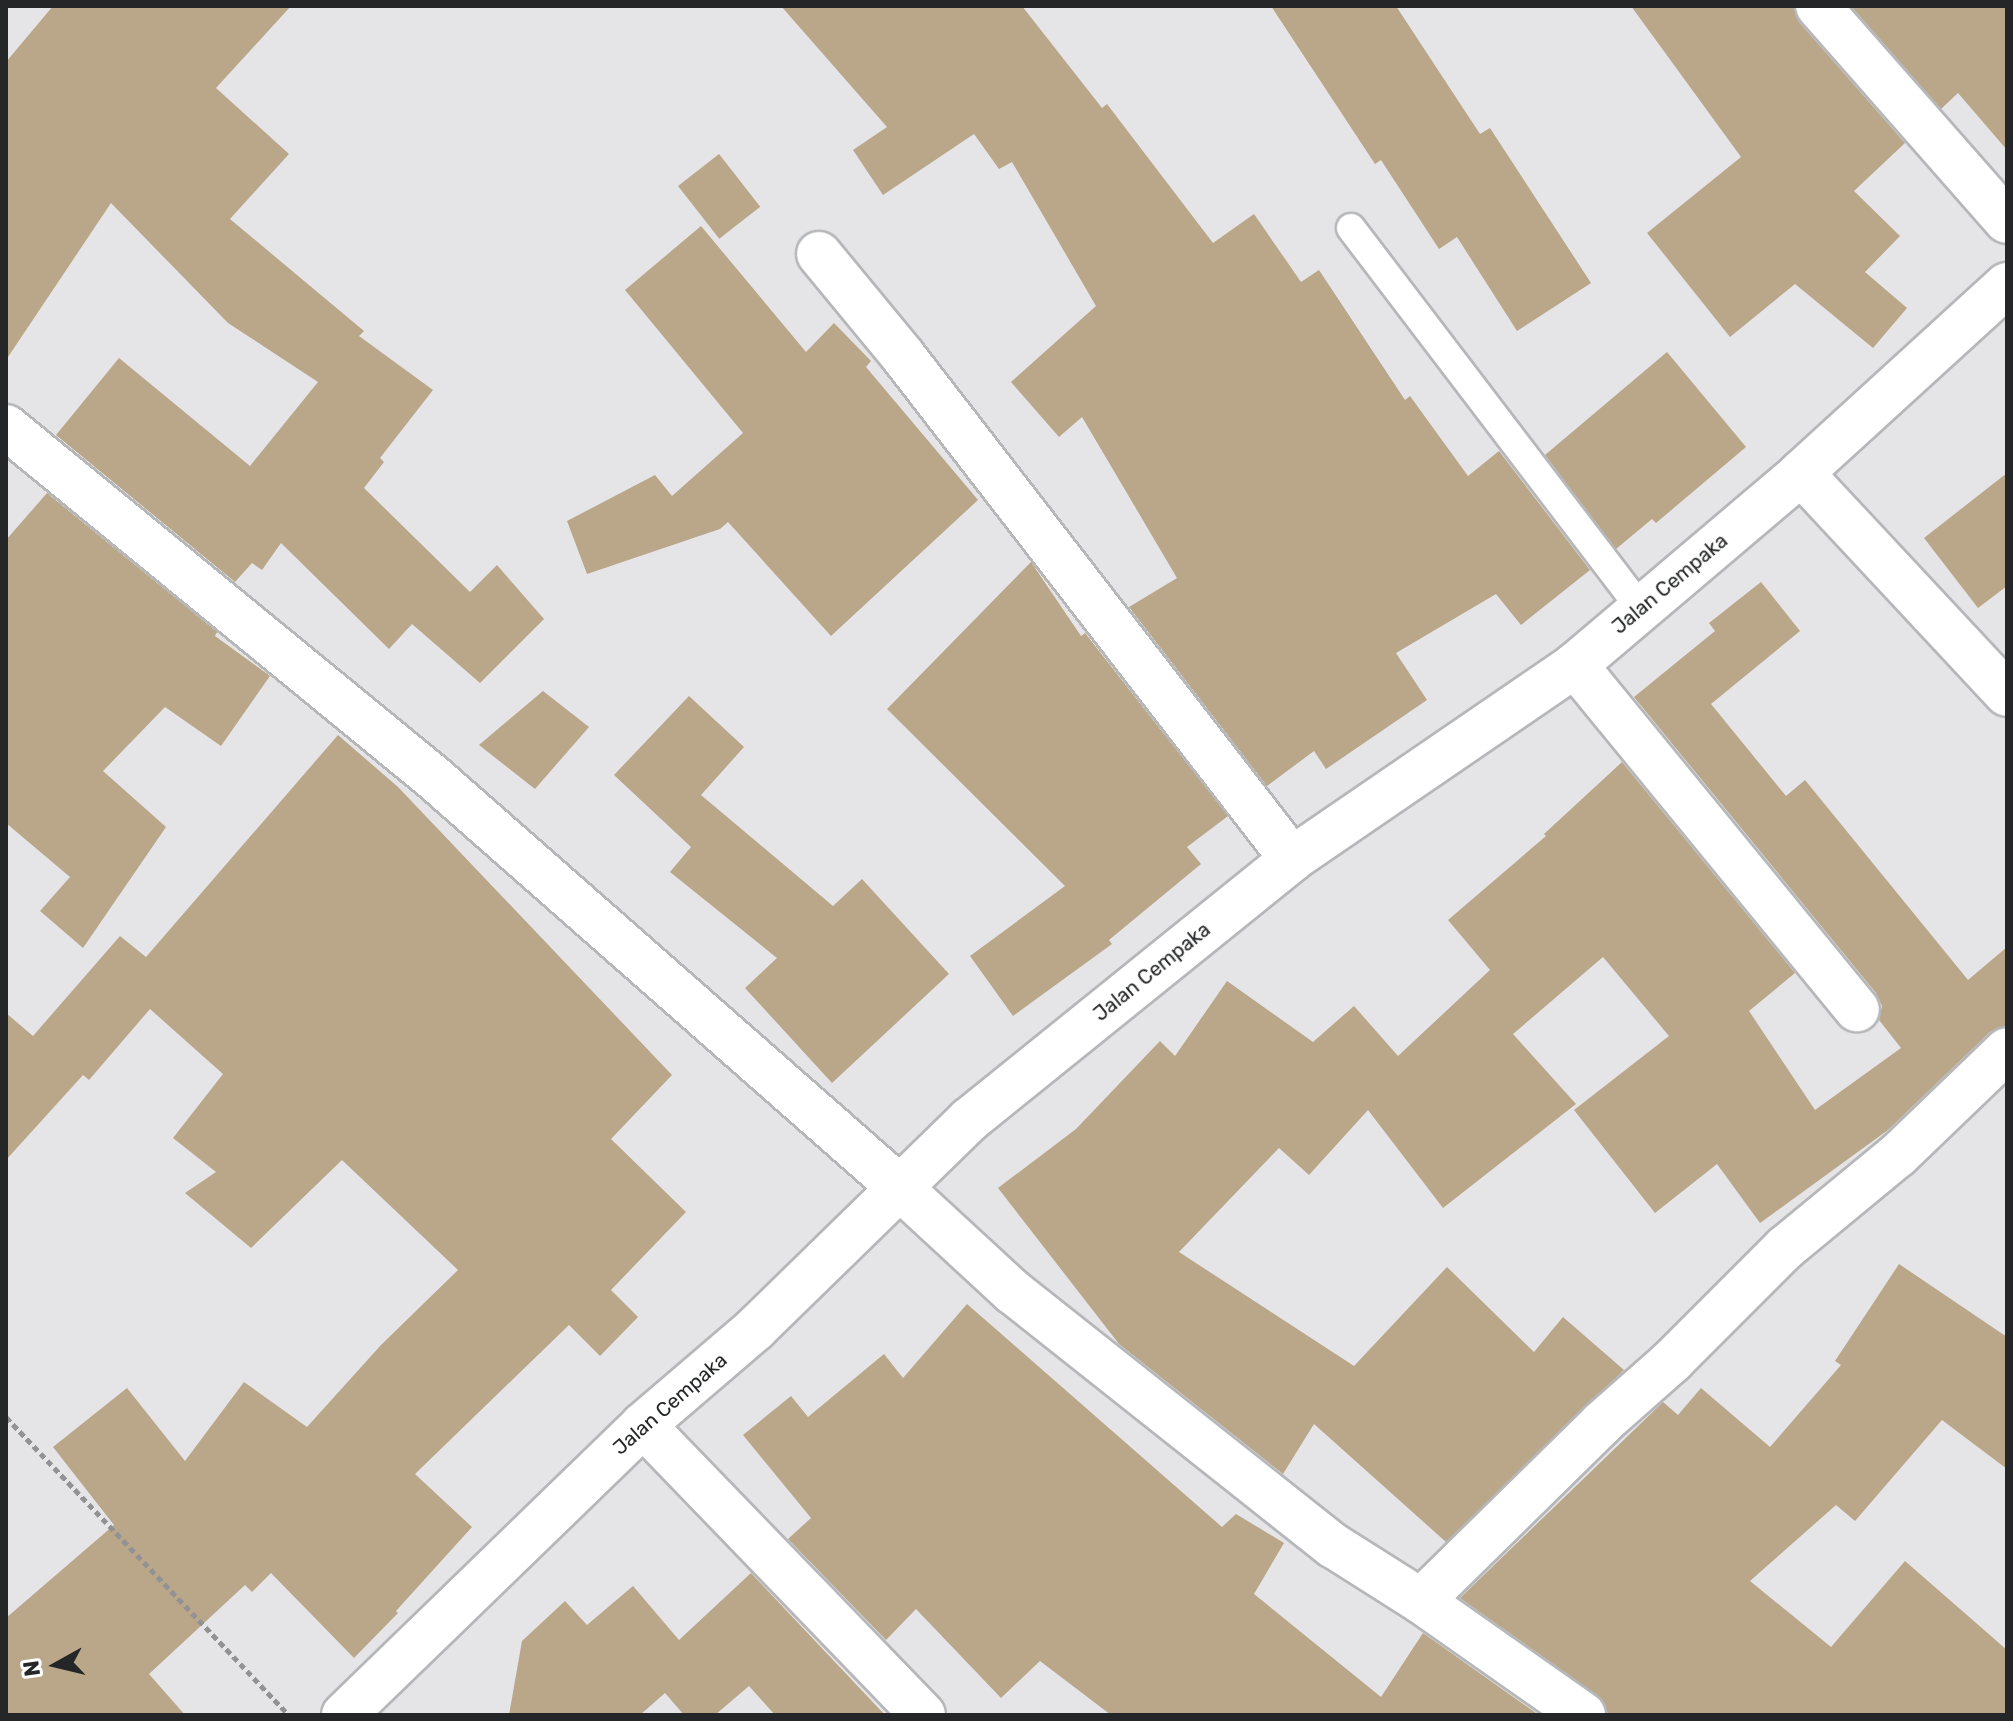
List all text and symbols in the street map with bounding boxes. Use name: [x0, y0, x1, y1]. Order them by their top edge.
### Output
street label: Jalan Cempaka: [1608, 529, 1732, 639]
street label: Jalan Cempaka: [1089, 918, 1215, 1026]
street label: Jalan Cempaka: [608, 1348, 732, 1460]
north arrow: [16, 1625, 96, 1705]
text: N: [17, 1659, 46, 1678]

